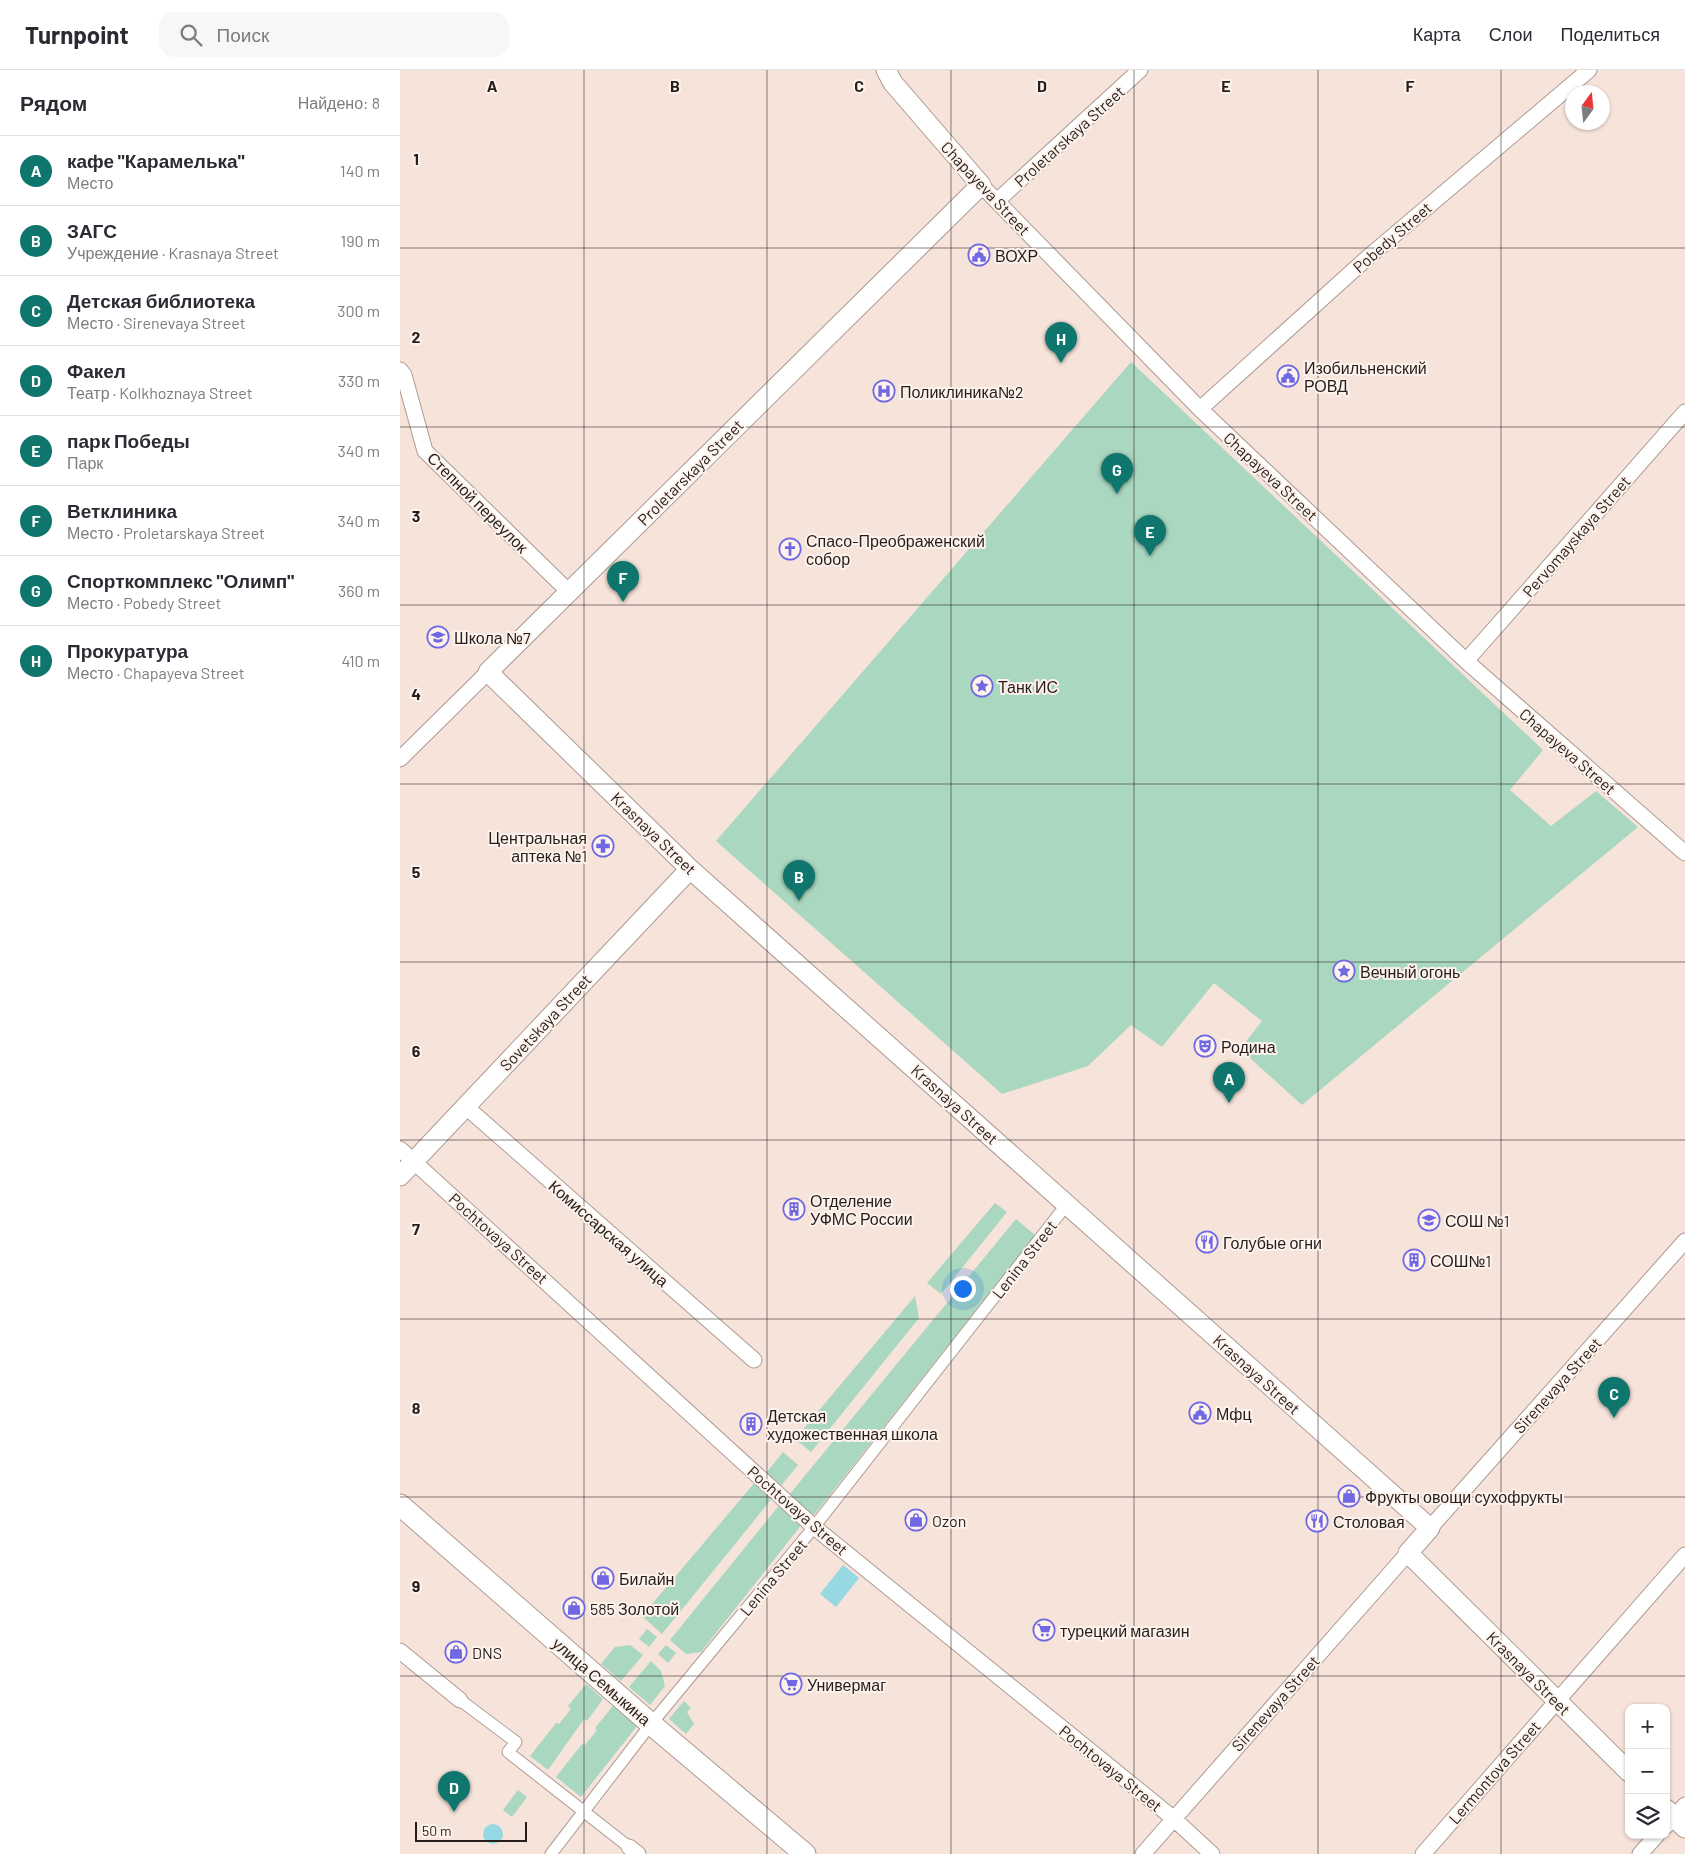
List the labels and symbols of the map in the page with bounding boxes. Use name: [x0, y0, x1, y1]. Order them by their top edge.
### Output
text: A: [487, 76, 498, 95]
text: B: [670, 76, 680, 95]
text: C: [854, 76, 864, 95]
text: D: [1037, 76, 1047, 95]
text: E: [1221, 76, 1231, 95]
text: F: [1406, 76, 1415, 95]
street label: Proletarskaya Street: [1010, 82, 1128, 190]
north arrow: [1565, 85, 1610, 130]
street label: Chapayeva Street: [938, 137, 1034, 239]
text: 1: [413, 149, 419, 168]
street label: Pobedy Street: [1349, 198, 1435, 276]
public building icon: ВОХР: [967, 243, 991, 267]
place label: ВОХР: [995, 246, 1038, 265]
pin: H: [1045, 322, 1077, 363]
text: 2: [412, 327, 421, 346]
place label: Изобильненский РОВД: [1304, 358, 1427, 395]
public building icon: Изобильненский РОВД: [1276, 364, 1300, 388]
hospital icon: Поликлиника№2: [872, 379, 896, 403]
place label: Поликлиника№2: [900, 382, 1024, 401]
street label: Proletarskaya Street: [633, 415, 747, 529]
street label: Chapayeva Street: [1220, 428, 1322, 524]
street label: Степной переулок: [424, 448, 533, 557]
pin: G: [1101, 453, 1133, 494]
street label: Pervomayskaya Street: [1518, 472, 1634, 600]
text: 3: [412, 506, 420, 525]
pin: E: [1134, 515, 1166, 556]
place label: Спасо-Преображенский собор: [806, 531, 985, 568]
church icon: Спасо-Преображенский собор: [778, 537, 802, 561]
pin: F: [607, 561, 639, 602]
school or university icon: Школа №7: [426, 625, 450, 649]
place label: Школа №7: [454, 628, 531, 647]
place icon: Танк ИС: [970, 674, 994, 698]
place label: Танк ИС: [998, 677, 1058, 696]
text: 4: [411, 684, 421, 703]
street label: Chapayeva Street: [1516, 704, 1620, 798]
street label: Krasnaya Street: [608, 788, 700, 878]
place label: Центральная аптека №1: [488, 828, 587, 865]
pharmacy icon: Центральная аптека №1: [591, 834, 615, 858]
pin: B: [783, 860, 815, 901]
text: 5: [412, 862, 421, 881]
place icon: Вечный огонь: [1332, 959, 1356, 983]
place label: Вечный огонь: [1360, 962, 1460, 981]
street label: Sovetskaya Street: [495, 970, 595, 1074]
theatre icon: Родина: [1193, 1034, 1217, 1058]
place label: Родина: [1221, 1037, 1276, 1056]
text: 6: [412, 1041, 421, 1060]
street label: Krasnaya Street: [908, 1060, 1002, 1148]
pin: A: [1213, 1062, 1245, 1103]
street label: Комиссарская улица: [545, 1176, 673, 1290]
street label: Pochtovaya Street: [446, 1189, 552, 1287]
place label: Отделение УФМС России: [810, 1191, 913, 1228]
building icon: Отделение УФМС России: [782, 1197, 806, 1221]
school or university icon: СОШ №1: [1417, 1208, 1441, 1232]
place label: СОШ №1: [1445, 1211, 1509, 1230]
street label: Lenina Street: [988, 1216, 1060, 1302]
text: 7: [412, 1219, 420, 1238]
restaurant icon: Голубые огни: [1195, 1230, 1219, 1254]
place label: Голубые огни: [1223, 1233, 1322, 1252]
building icon: СОШ№1: [1402, 1248, 1426, 1272]
place label: СОШ№1: [1430, 1251, 1491, 1270]
your location: [950, 1276, 976, 1302]
street label: Krasnaya Street: [1210, 1330, 1304, 1418]
street label: Sirenevaya Street: [1509, 1333, 1605, 1437]
pin: C: [1598, 1377, 1630, 1418]
text: 8: [412, 1398, 421, 1417]
public building icon: Мфц: [1188, 1401, 1212, 1425]
place label: Мфц: [1216, 1404, 1252, 1423]
place label: Детская художественная школа: [767, 1406, 938, 1443]
building icon: Детская художественная школа: [739, 1412, 763, 1436]
street label: Pochtovaya Street: [744, 1461, 852, 1559]
shop icon: Фрукты овощи сухофрукты: [1337, 1484, 1361, 1508]
place label: Фрукты овощи сухофрукты: [1365, 1487, 1563, 1506]
shop icon: Ozon: [904, 1508, 928, 1532]
restaurant icon: Столовая: [1305, 1509, 1329, 1533]
place label: Ozon: [932, 1511, 966, 1530]
place label: Столовая: [1333, 1512, 1405, 1531]
street label: Lenina Street: [736, 1535, 810, 1619]
shop icon: Билайн: [591, 1566, 615, 1590]
place label: Билайн: [619, 1569, 674, 1588]
text: 9: [412, 1576, 420, 1595]
shop icon: 585 Золотой: [562, 1596, 586, 1620]
place label: 585 Золотой: [590, 1599, 679, 1618]
supermarket icon: турецкий магазин: [1032, 1618, 1056, 1642]
place label: турецкий магазин: [1060, 1621, 1190, 1640]
street label: Krasnaya Street: [1483, 1627, 1575, 1719]
street label: улица Семыкина: [549, 1633, 655, 1729]
shop icon: DNS: [444, 1640, 468, 1664]
place label: DNS: [472, 1643, 502, 1662]
street label: Sirenevaya Street: [1227, 1651, 1323, 1755]
supermarket icon: Универмаг: [779, 1672, 803, 1696]
place label: Универмаг: [807, 1675, 886, 1694]
street label: Lermontova Street: [1444, 1717, 1544, 1827]
street label: Pochtovaya Street: [1056, 1721, 1166, 1815]
pin: D: [438, 1771, 470, 1812]
scale bar: [415, 1819, 528, 1842]

